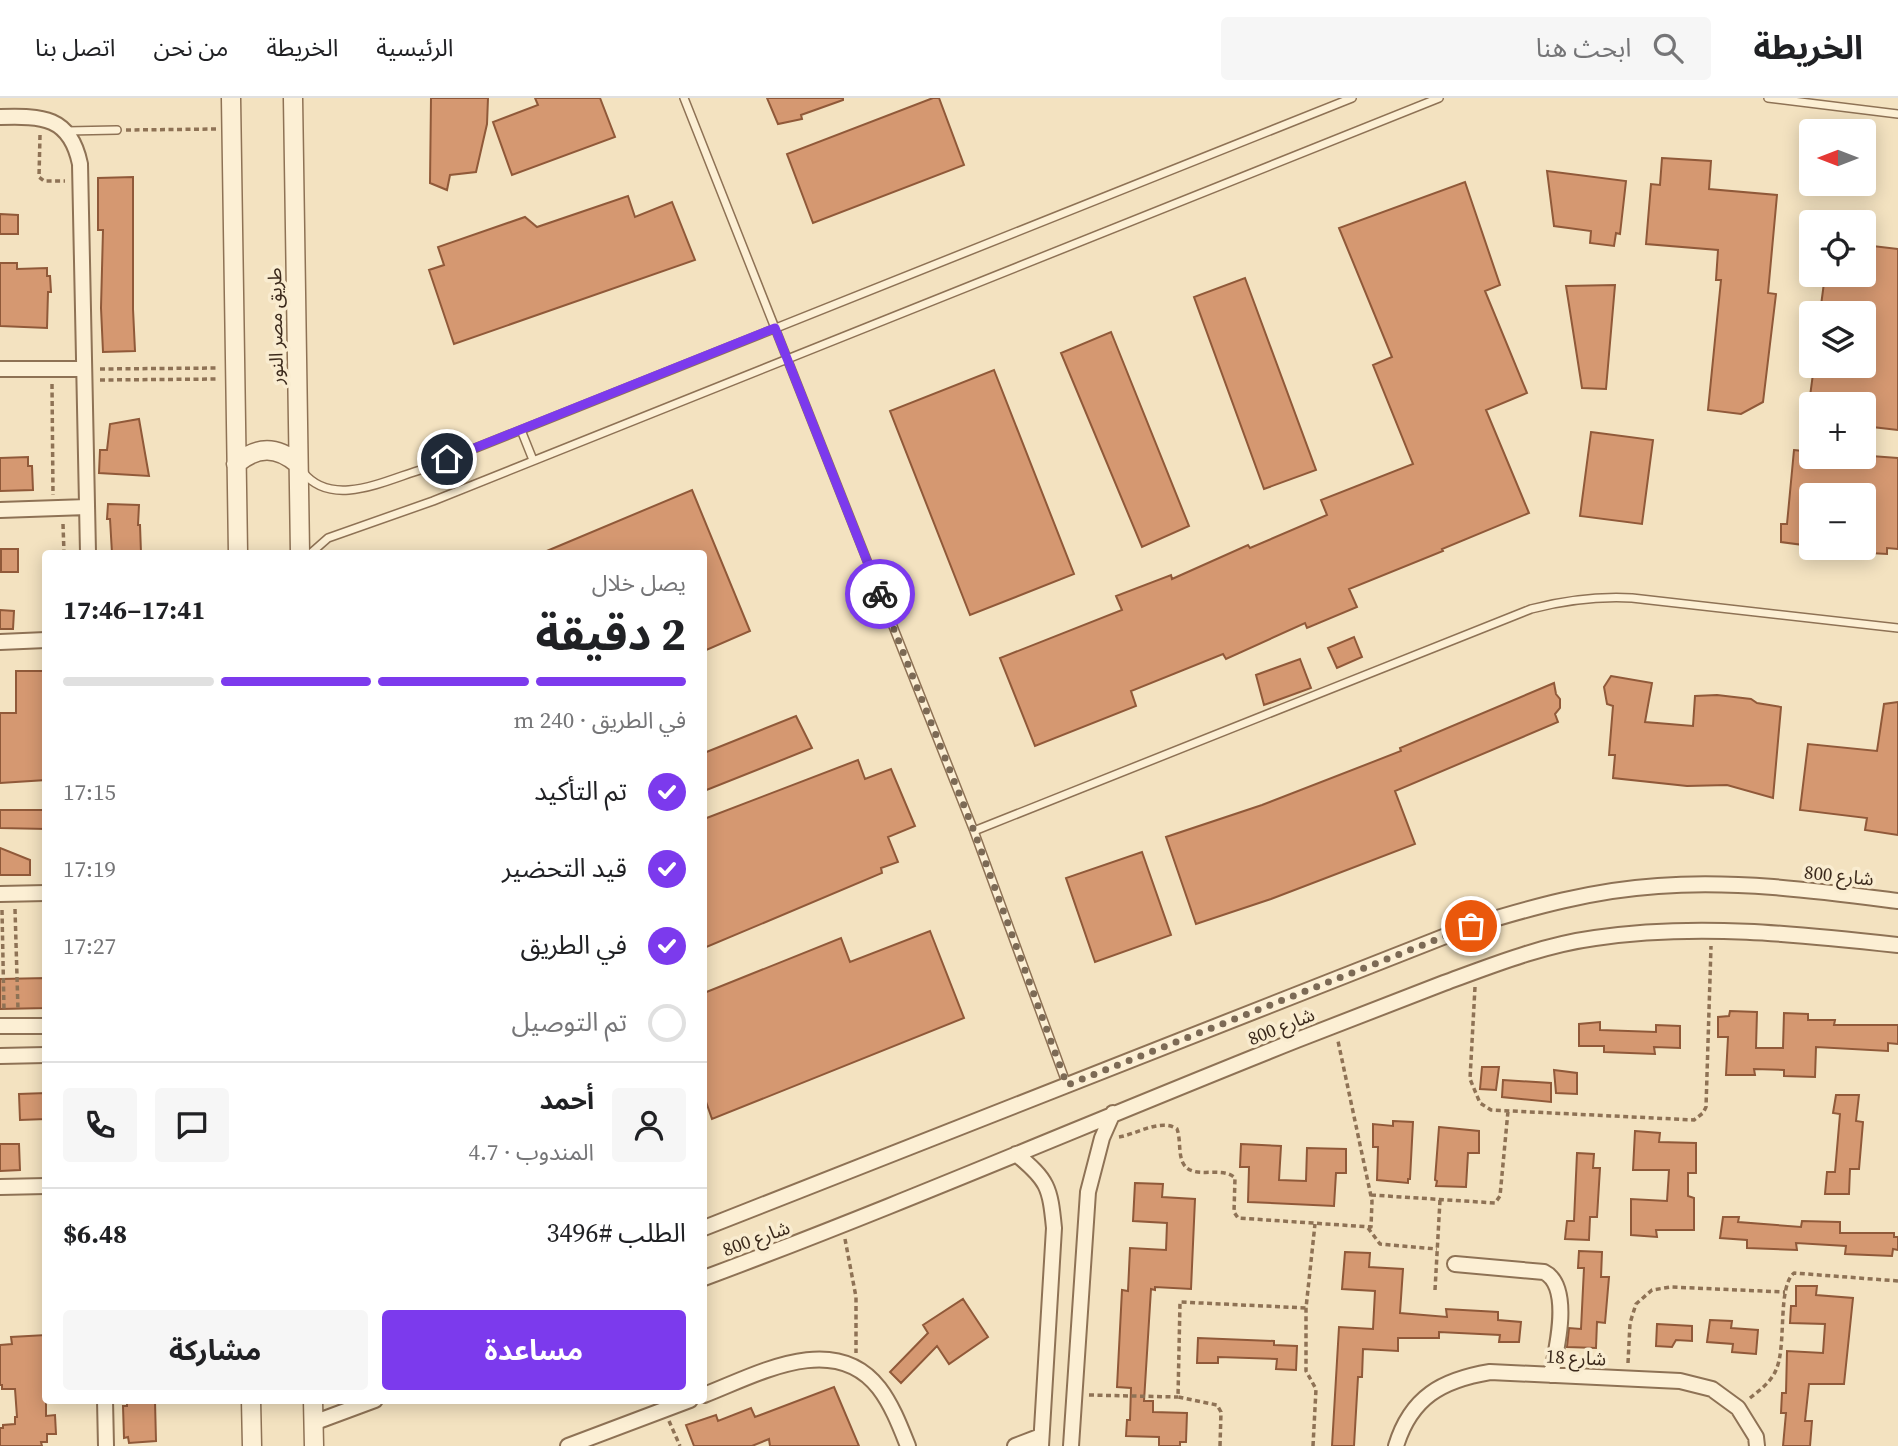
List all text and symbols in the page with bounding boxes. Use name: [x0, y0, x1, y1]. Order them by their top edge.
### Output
search box: [1221, 17, 1711, 80]
text: الخريطة: [1753, 25, 1863, 70]
icon: search: [1649, 29, 1687, 67]
text: ابحث هنا: [1536, 30, 1631, 66]
text: اتصل بنا: [35, 31, 115, 64]
text: من نحن: [153, 31, 228, 64]
text: الخريطة: [266, 31, 338, 64]
text: الرئيسية: [376, 31, 454, 64]
north arrow: [1799, 119, 1876, 196]
map controls: [1799, 119, 1876, 560]
button: locate: [1799, 210, 1876, 287]
street label: طريق مصر النور: [261, 267, 289, 386]
button: layers: [1799, 301, 1876, 378]
button: +: [1799, 392, 1876, 469]
pin: [417, 429, 477, 489]
icon: home: [428, 440, 466, 478]
button: −: [1799, 483, 1876, 560]
courier: [845, 559, 915, 629]
text: يصل خلال: [592, 567, 686, 599]
icon: bike: [861, 575, 899, 613]
text: 17:41–17:46: [63, 592, 205, 628]
text: 2 دقيقة: [535, 602, 686, 665]
text: في الطريق · 240 m: [514, 704, 686, 736]
text: تم التأكيد: [534, 773, 627, 809]
icon: check: [648, 773, 686, 811]
text: 17:15: [63, 776, 116, 808]
text: قيد التحضير: [502, 850, 627, 886]
icon: check: [648, 850, 686, 888]
text: 17:19: [63, 853, 116, 885]
street label: شارع 800: [1803, 858, 1875, 893]
pin: [1441, 896, 1501, 956]
icon: bag: [1452, 907, 1490, 945]
text: في الطريق: [520, 927, 627, 963]
icon: check: [648, 927, 686, 965]
text: 17:27: [63, 930, 116, 962]
street label: شارع 800: [1244, 1001, 1319, 1052]
text: تم التوصيل: [511, 1004, 627, 1040]
text: أحمد: [540, 1082, 594, 1118]
button: phone: [63, 1088, 137, 1162]
button: chat: [155, 1088, 229, 1162]
button: person: [612, 1088, 686, 1162]
text: المندوب · 4.7: [468, 1136, 594, 1168]
street label: شارع 800: [719, 1214, 794, 1263]
text: الطلب #3496: [547, 1215, 686, 1251]
text: $6.48: [63, 1216, 127, 1252]
button: مشاركة: [63, 1310, 368, 1390]
button: مساعدة: [382, 1310, 686, 1390]
street label: شارع 18: [1545, 1342, 1607, 1373]

